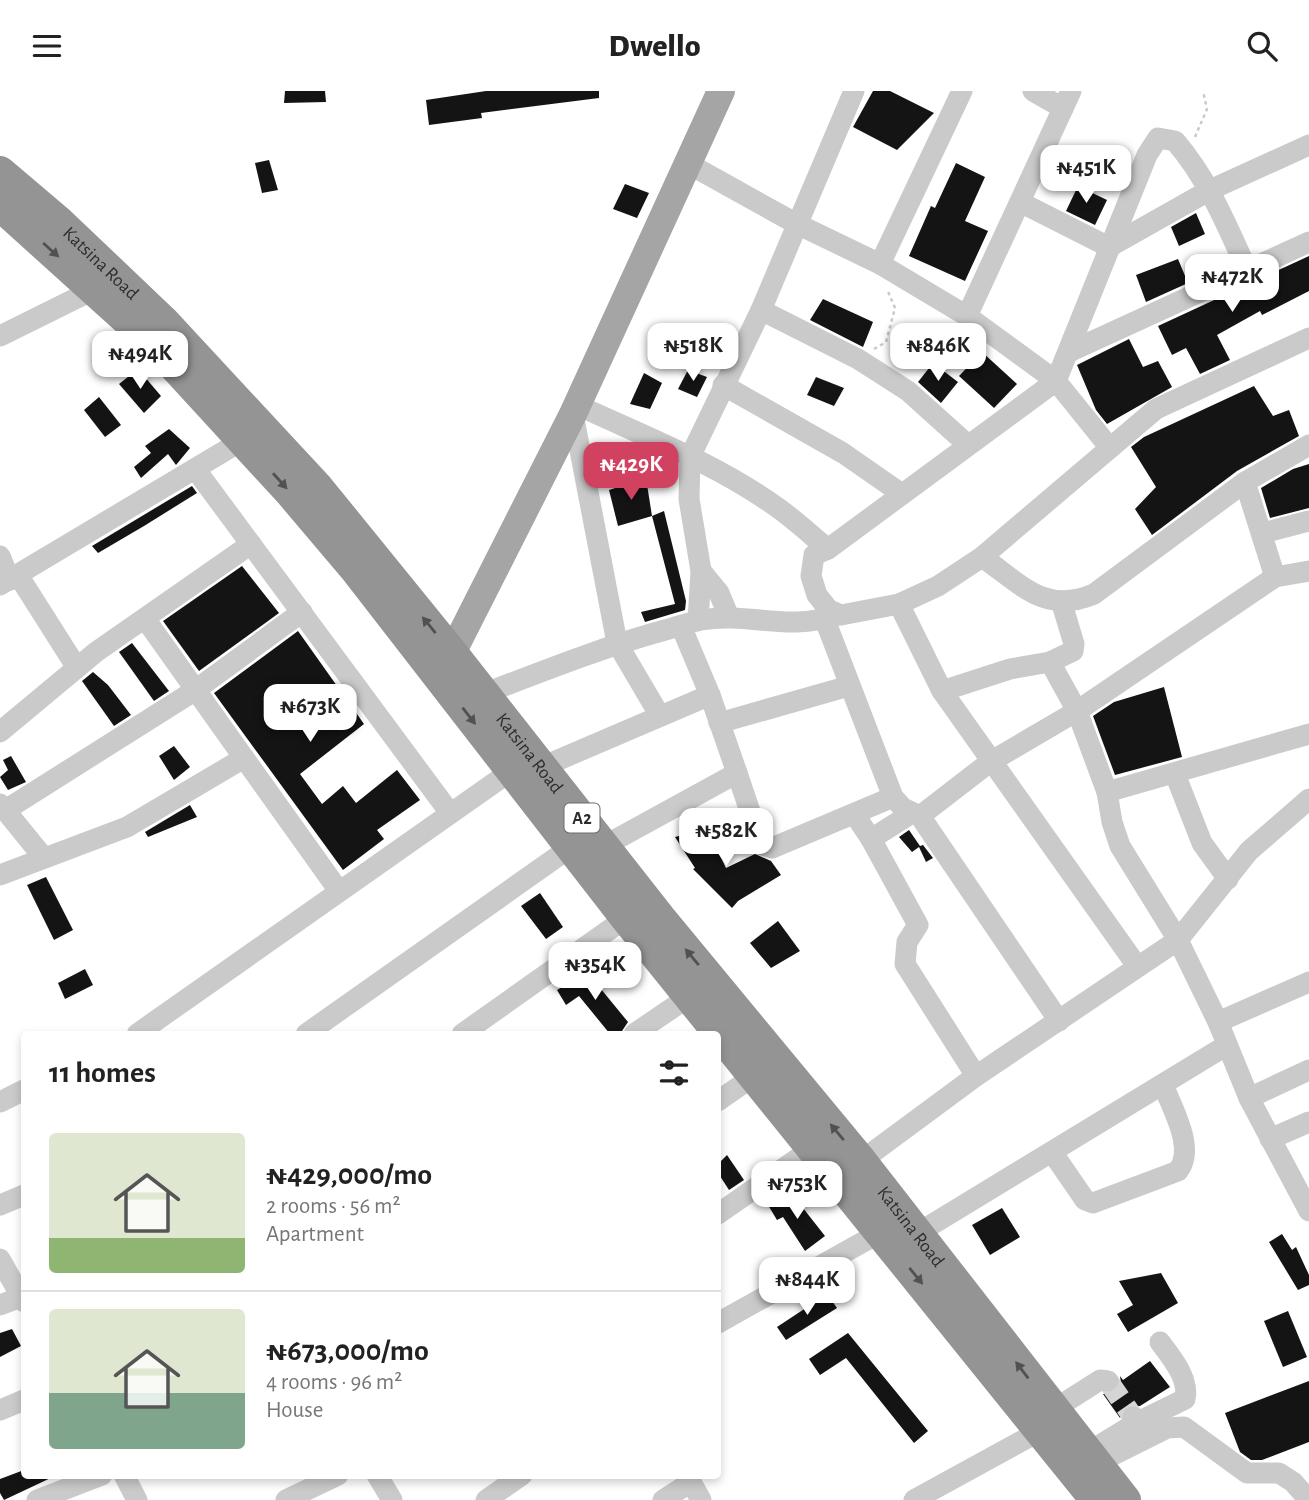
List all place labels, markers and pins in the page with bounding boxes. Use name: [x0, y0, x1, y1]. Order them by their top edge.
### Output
pin: ₦451K: [1037, 145, 1135, 205]
pin: ₦472K: [1183, 255, 1281, 314]
pin: ₦518K: [644, 323, 742, 383]
pin: ₦846K: [889, 323, 987, 383]
pin: ₦494K: [91, 331, 189, 391]
pin: ₦429K: [582, 443, 680, 502]
pin: ₦673K: [261, 685, 359, 744]
pin: ₦582K: [677, 809, 775, 868]
pin: ₦354K: [546, 943, 644, 1002]
pin: ₦753K: [748, 1161, 846, 1221]
pin: ₦844K: [758, 1257, 856, 1317]

